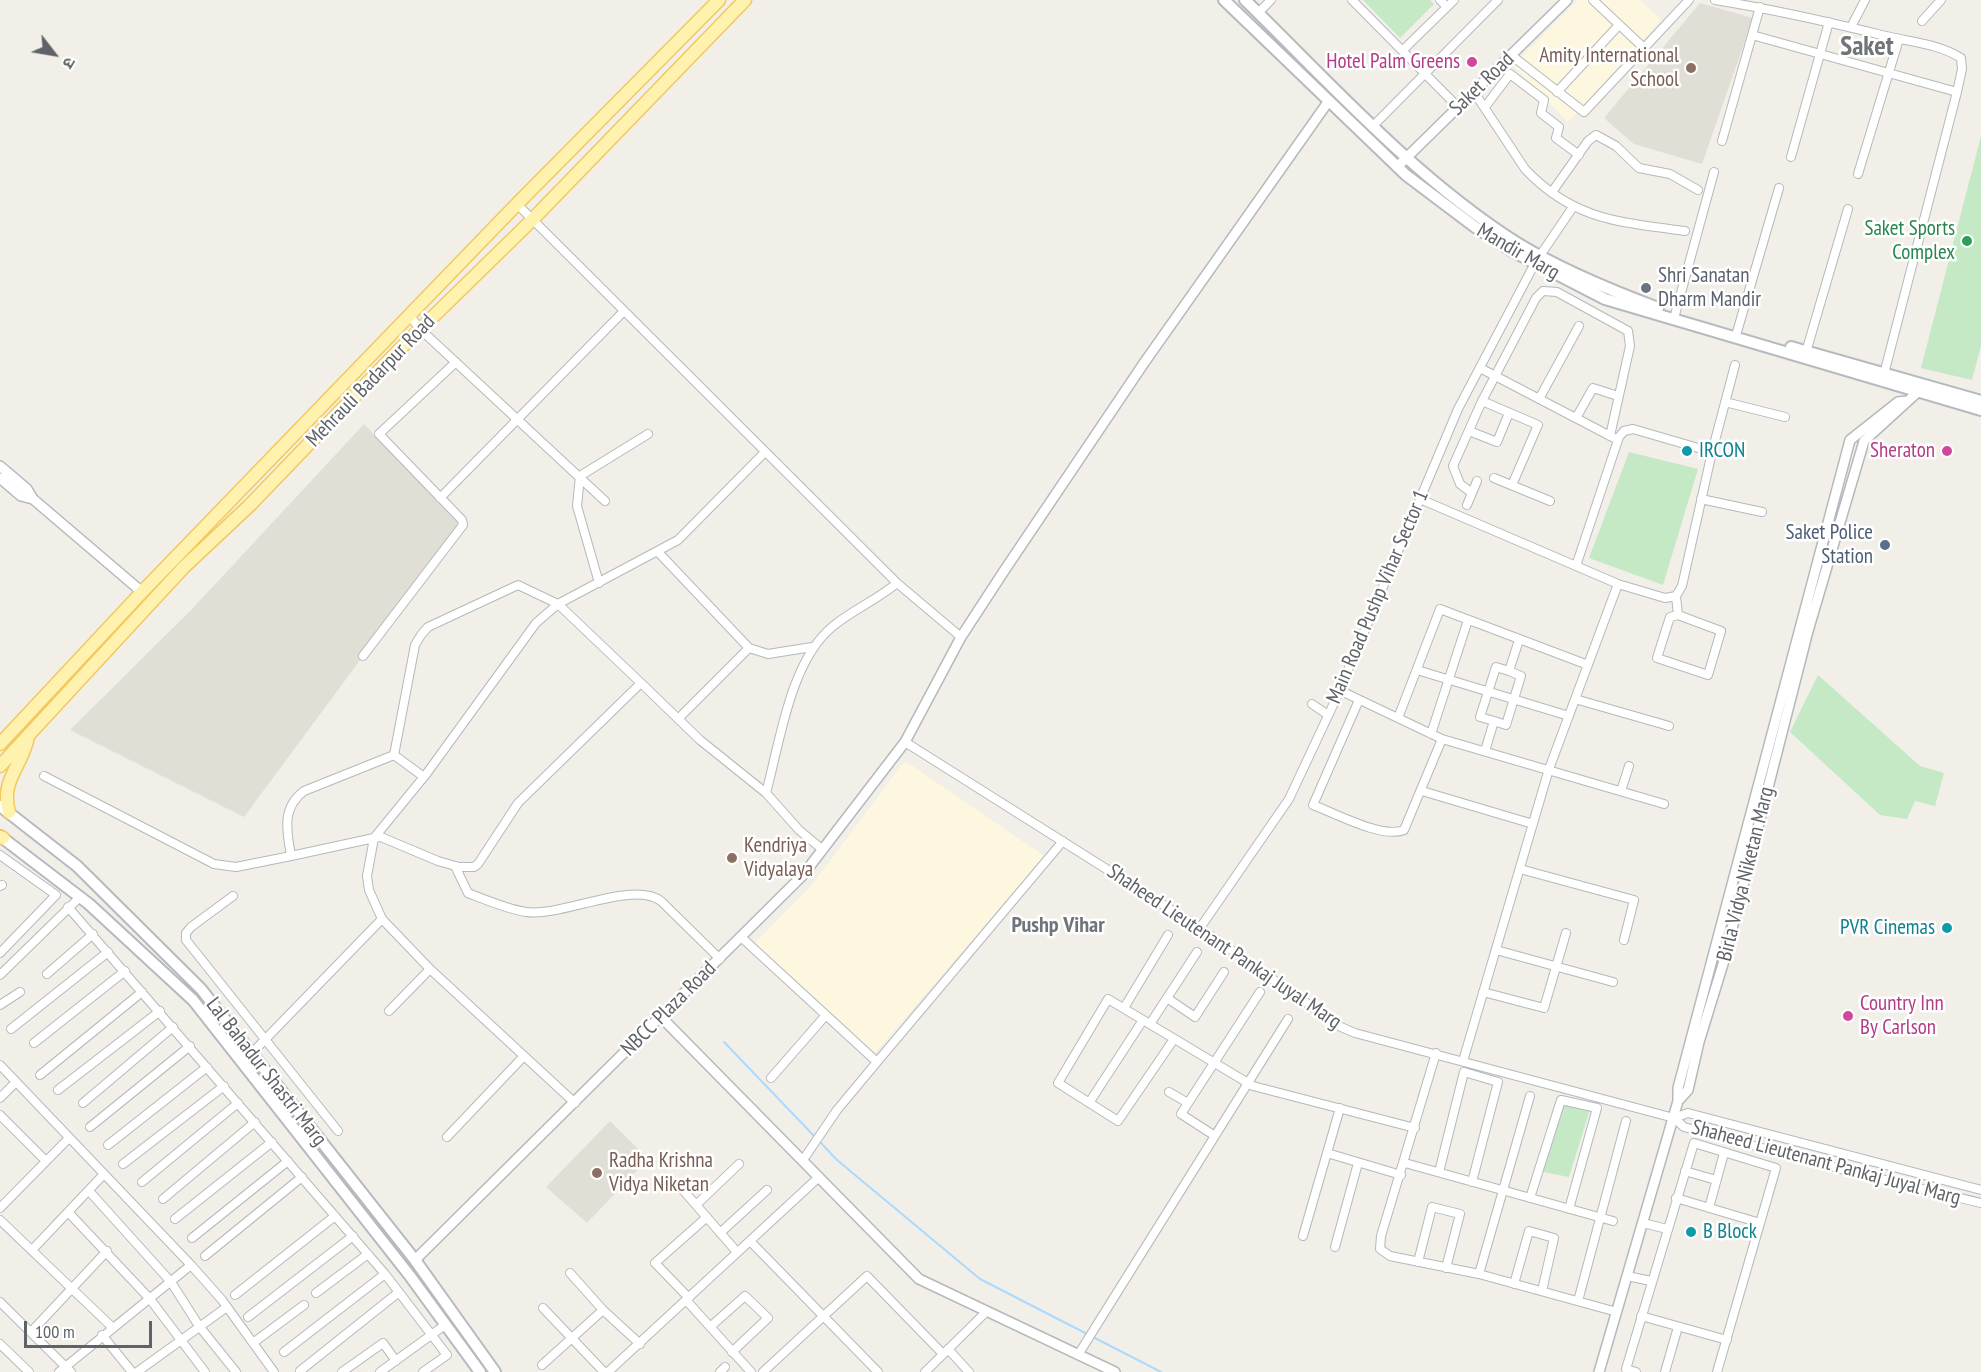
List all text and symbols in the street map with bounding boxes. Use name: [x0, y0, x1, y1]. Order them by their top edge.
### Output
north arrow: [24, 24, 84, 84]
district label: Saket: [1840, 31, 1894, 63]
place label: Amity International School: [1539, 43, 1679, 93]
street label: Saket Road: [1444, 47, 1520, 121]
place label: Hotel Palm Greens: [1326, 49, 1460, 75]
text: उ: [58, 54, 80, 72]
marker: Hotel Palm Greens: [1465, 55, 1479, 69]
marker: Amity International School: [1684, 61, 1698, 75]
place label: Saket Sports Complex: [1864, 216, 1955, 266]
street label: Mandir Marg: [1472, 218, 1564, 286]
marker: Saket Sports Complex: [1960, 234, 1974, 248]
place label: Shri Sanatan Dharm Mandir: [1658, 263, 1761, 313]
marker: Shri Sanatan Dharm Mandir: [1639, 281, 1653, 295]
street label: Mehrauli Badarpur Road: [301, 310, 441, 452]
place label: IRCON: [1699, 438, 1745, 464]
place label: Sheraton: [1870, 438, 1935, 464]
marker: IRCON: [1680, 444, 1694, 458]
marker: Sheraton: [1940, 444, 1954, 458]
street label: Main Road Pushp Vihar Sector 1: [1322, 486, 1434, 708]
place label: Saket Police Station: [1786, 520, 1873, 570]
marker: Saket Police Station: [1878, 538, 1892, 552]
street label: Birla Vidya Niketan Marg: [1712, 784, 1780, 964]
place label: Kendriya Vidyalaya: [744, 833, 813, 883]
marker: Kendriya Vidyalaya: [725, 851, 739, 865]
street label: Shaheed Lieutenant Pankaj Juyal Marg: [1102, 859, 1346, 1035]
district label: Pushp Vihar: [1011, 913, 1105, 939]
place label: PVR Cinemas: [1840, 915, 1935, 941]
marker: PVR Cinemas: [1940, 921, 1954, 935]
street label: NBCC Plaza Road: [616, 956, 722, 1062]
place label: Country Inn By Carlson: [1860, 991, 1944, 1041]
street label: Lal Bahadur Shastri Marg: [200, 993, 332, 1151]
marker: Country Inn By Carlson: [1841, 1009, 1855, 1023]
street label: Shaheed Lieutenant Pankaj Juyal Marg: [1689, 1115, 1963, 1211]
place label: Radha Krishna Vidya Niketan: [609, 1148, 713, 1198]
marker: Radha Krishna Vidya Niketan: [590, 1166, 604, 1180]
place label: B Block: [1703, 1219, 1757, 1245]
marker: B Block: [1684, 1225, 1698, 1239]
scale bar: [27, 1309, 154, 1347]
text: 100 m: [35, 1320, 75, 1343]

